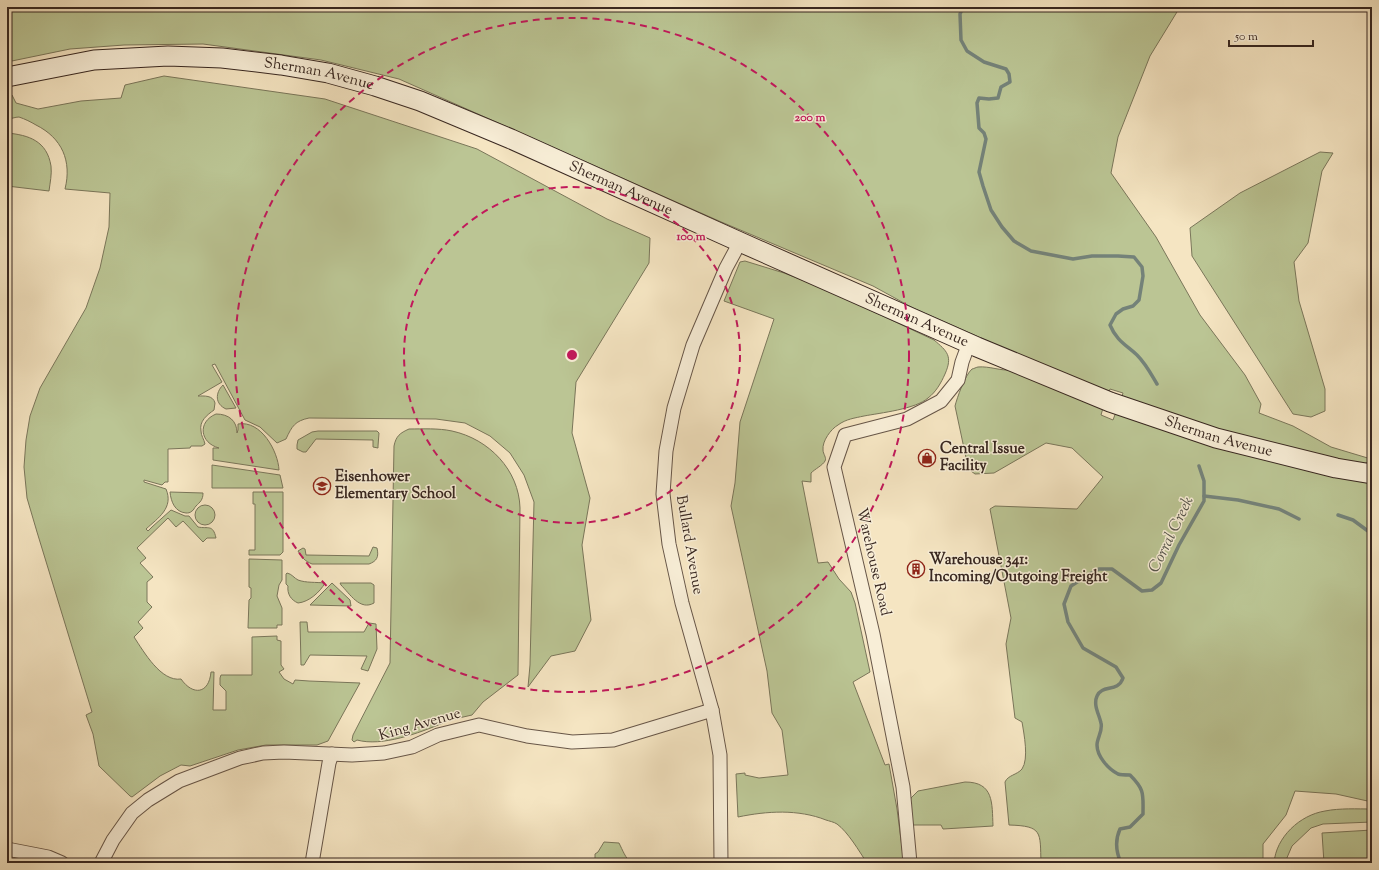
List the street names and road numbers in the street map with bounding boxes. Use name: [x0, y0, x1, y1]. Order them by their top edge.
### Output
street label: Sherman Avenue: [263, 53, 376, 96]
street label: Sherman Avenue: [565, 156, 676, 221]
street label: Sherman Avenue: [861, 288, 972, 353]
street label: Sherman Avenue: [1162, 411, 1275, 462]
street label: Bullard Avenue: [670, 494, 708, 596]
street label: Warehouse Road: [850, 506, 896, 619]
street label: King Avenue: [377, 703, 463, 747]

